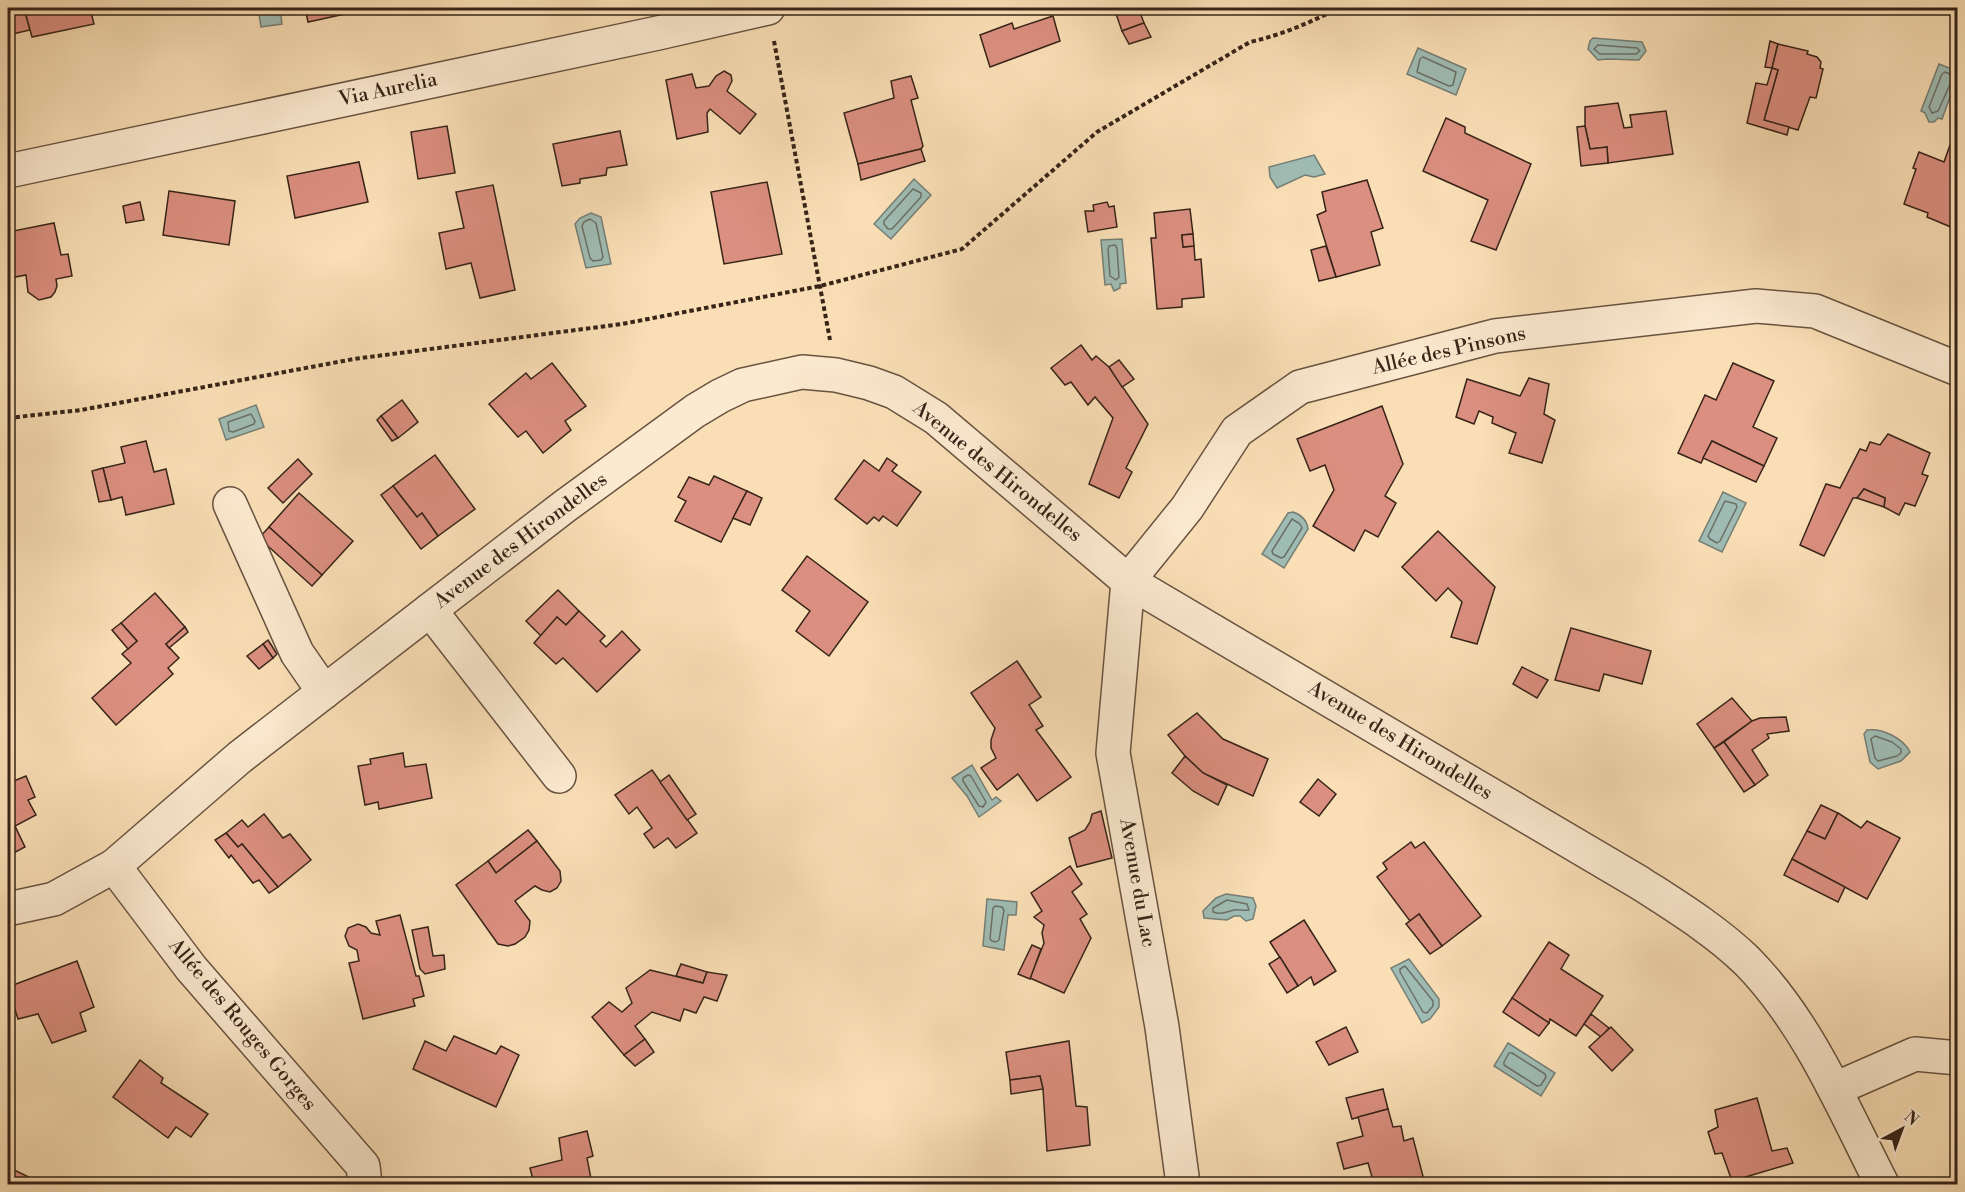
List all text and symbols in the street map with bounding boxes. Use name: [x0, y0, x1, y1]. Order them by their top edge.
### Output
street label: Via Aurelia: [335, 67, 440, 113]
street label: Allée des Pinsons: [1369, 321, 1528, 381]
street label: Avenue des Hirondelles: [906, 395, 1087, 548]
street label: Avenue des Hirondelles: [429, 468, 613, 615]
street label: Avenue des Hirondelles: [1302, 676, 1497, 806]
street label: Avenue du Lac: [1113, 816, 1161, 949]
street label: Allée des Rouges Gorges: [162, 933, 321, 1116]
north arrow: [1872, 1099, 1932, 1159]
text: N: [1900, 1107, 1923, 1130]

